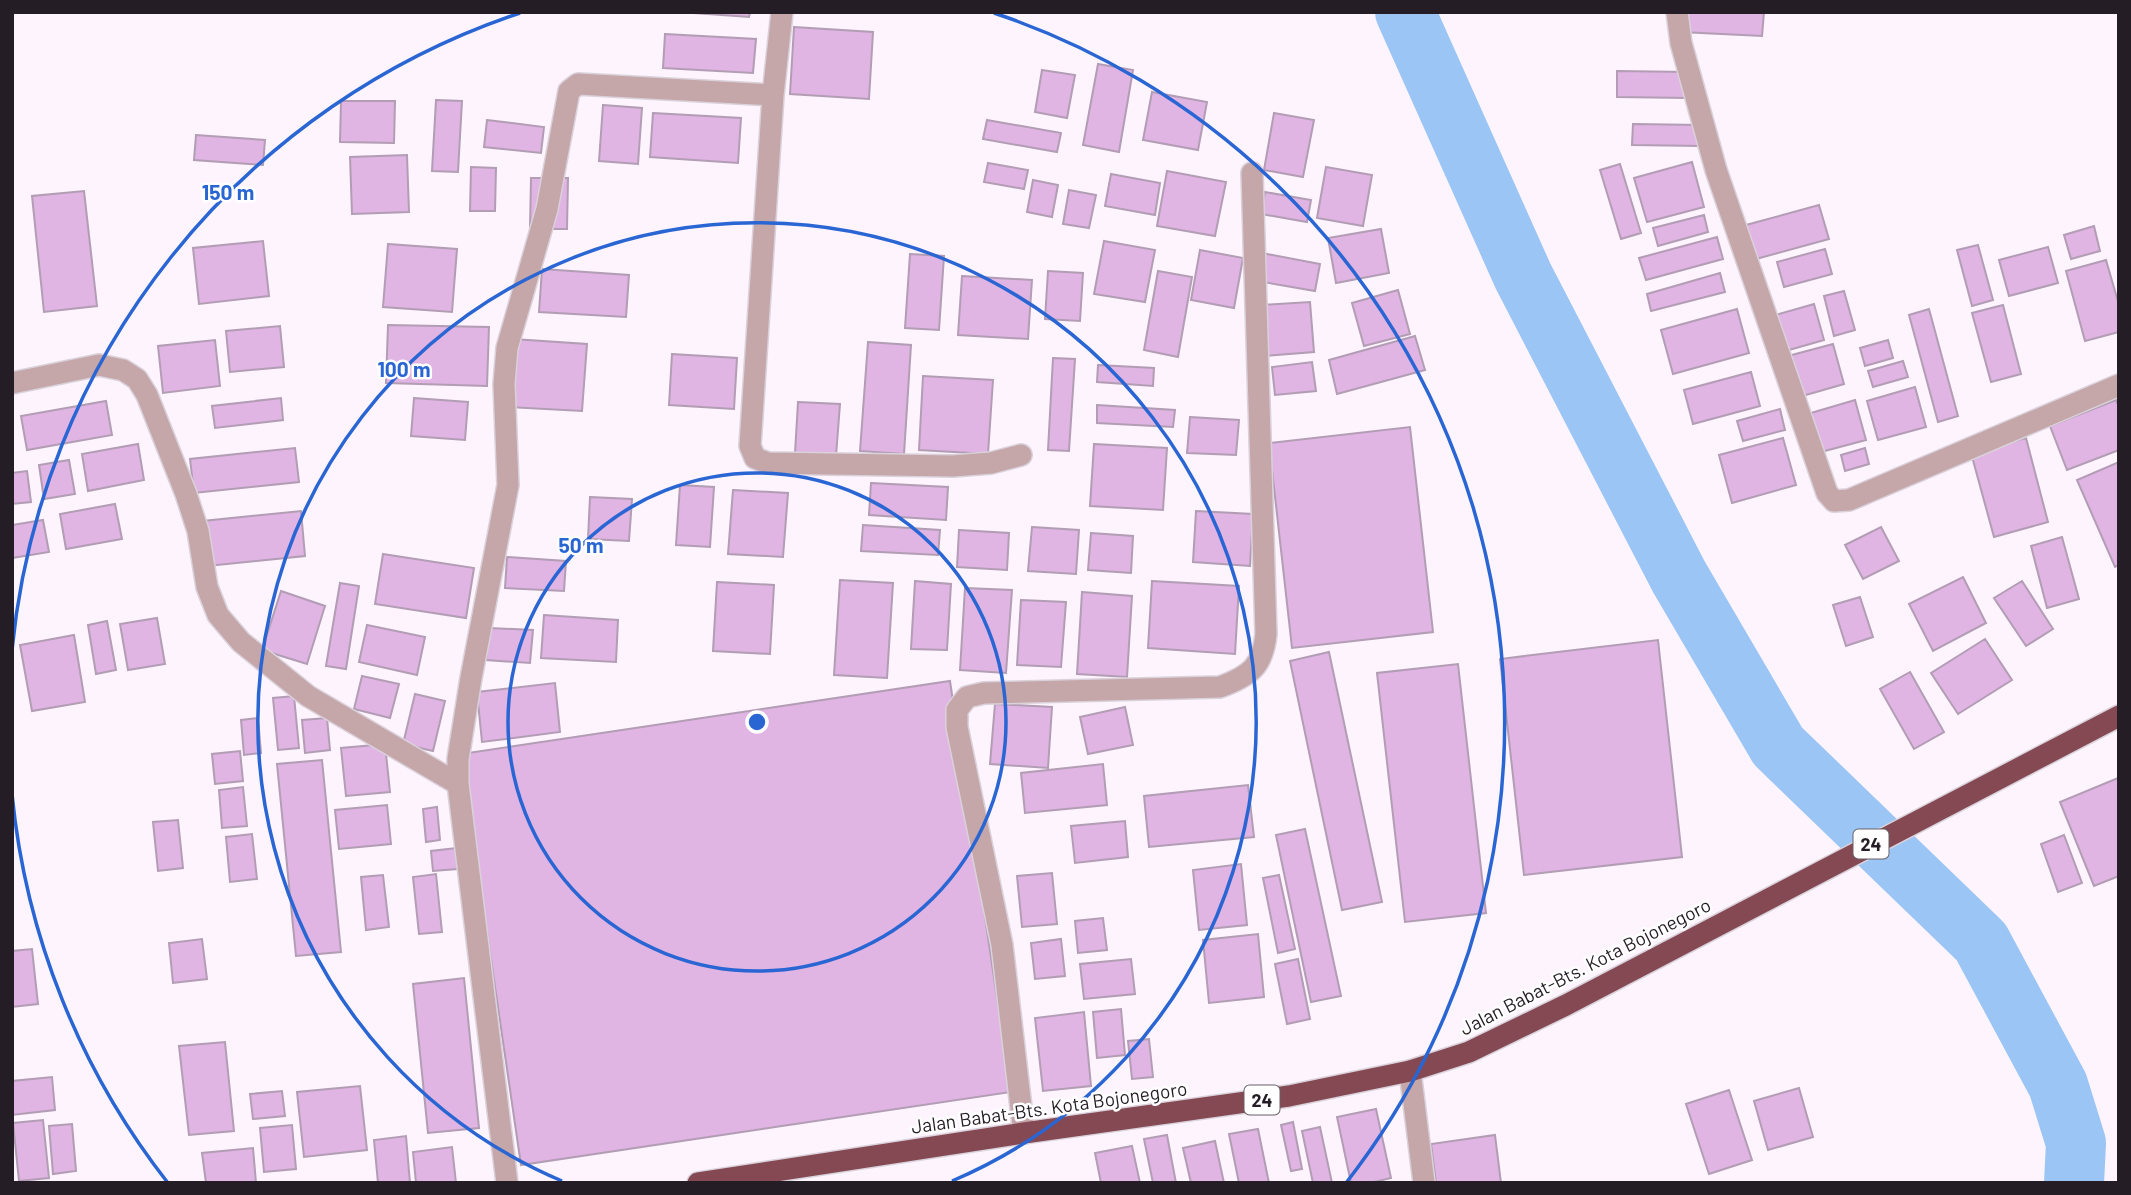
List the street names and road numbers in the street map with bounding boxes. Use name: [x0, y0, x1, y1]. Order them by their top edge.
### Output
road number: 24: [1854, 830, 1888, 858]
street label: Jalan Babat-Bts. Kota Bojonegoro: [1456, 893, 1714, 1039]
street label: Jalan Babat-Bts. Kota Bojonegoro: [910, 1076, 1188, 1138]
road number: 24: [1244, 1086, 1280, 1114]

